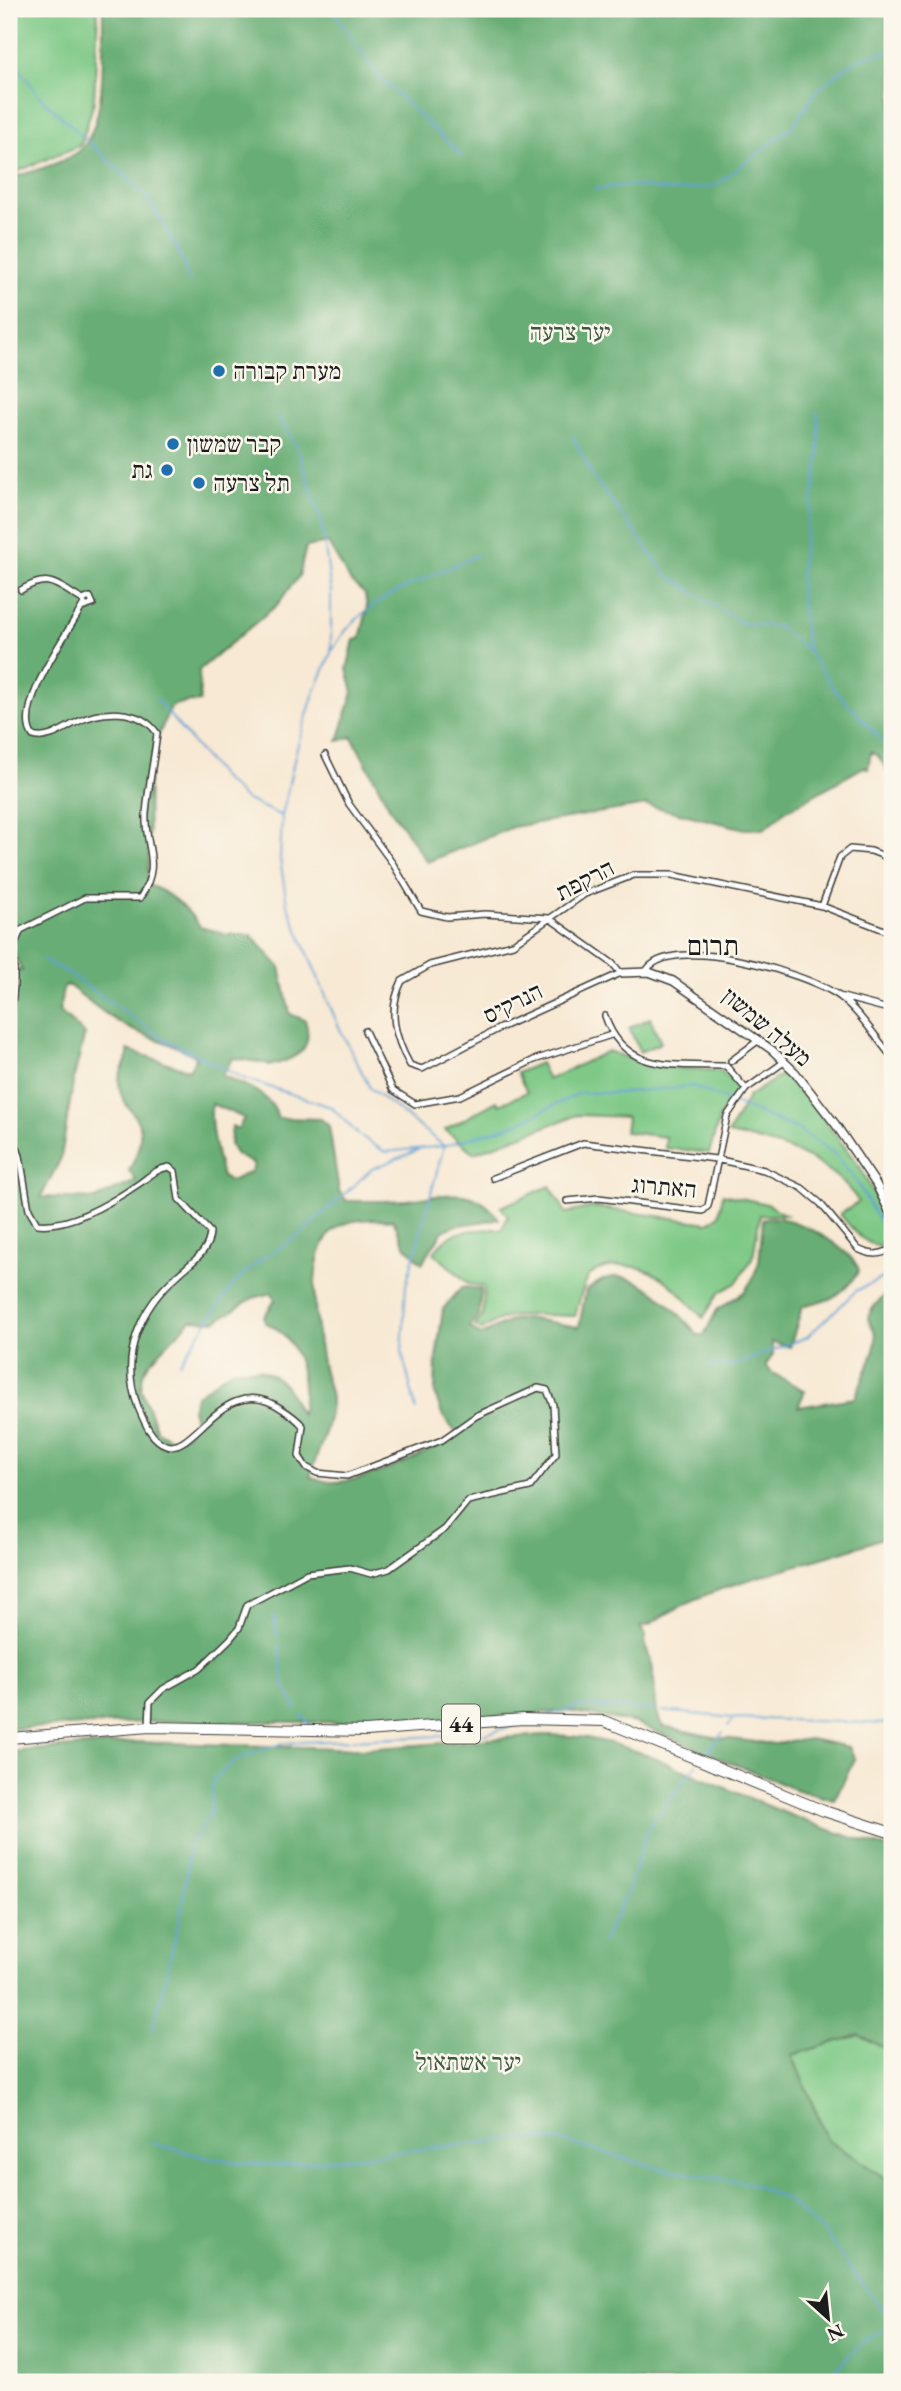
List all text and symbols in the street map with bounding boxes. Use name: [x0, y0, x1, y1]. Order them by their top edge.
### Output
park label: יער צרעה: [529, 316, 611, 347]
place label: מערת קבורה: [233, 355, 341, 386]
marker: מערת קבורה: [211, 363, 227, 379]
place label: קבר שמשון: [187, 428, 281, 459]
marker: קבר שמשון: [165, 436, 181, 452]
place label: גת: [131, 454, 153, 485]
marker: גת: [159, 462, 175, 478]
place label: תל צרעה: [213, 467, 290, 498]
marker: תל צרעה: [191, 475, 207, 491]
street label: הרקפת: [550, 852, 619, 907]
district label: תרום: [687, 927, 739, 963]
street label: הנרקיס: [478, 975, 548, 1030]
street label: מעלה שמשון: [716, 980, 819, 1073]
street label: האתרוג: [630, 1168, 698, 1205]
road number: 44: [442, 1704, 480, 1744]
park label: יער אשתאול: [415, 2046, 521, 2077]
north arrow: [792, 2282, 862, 2352]
text: N: [822, 2318, 848, 2348]

